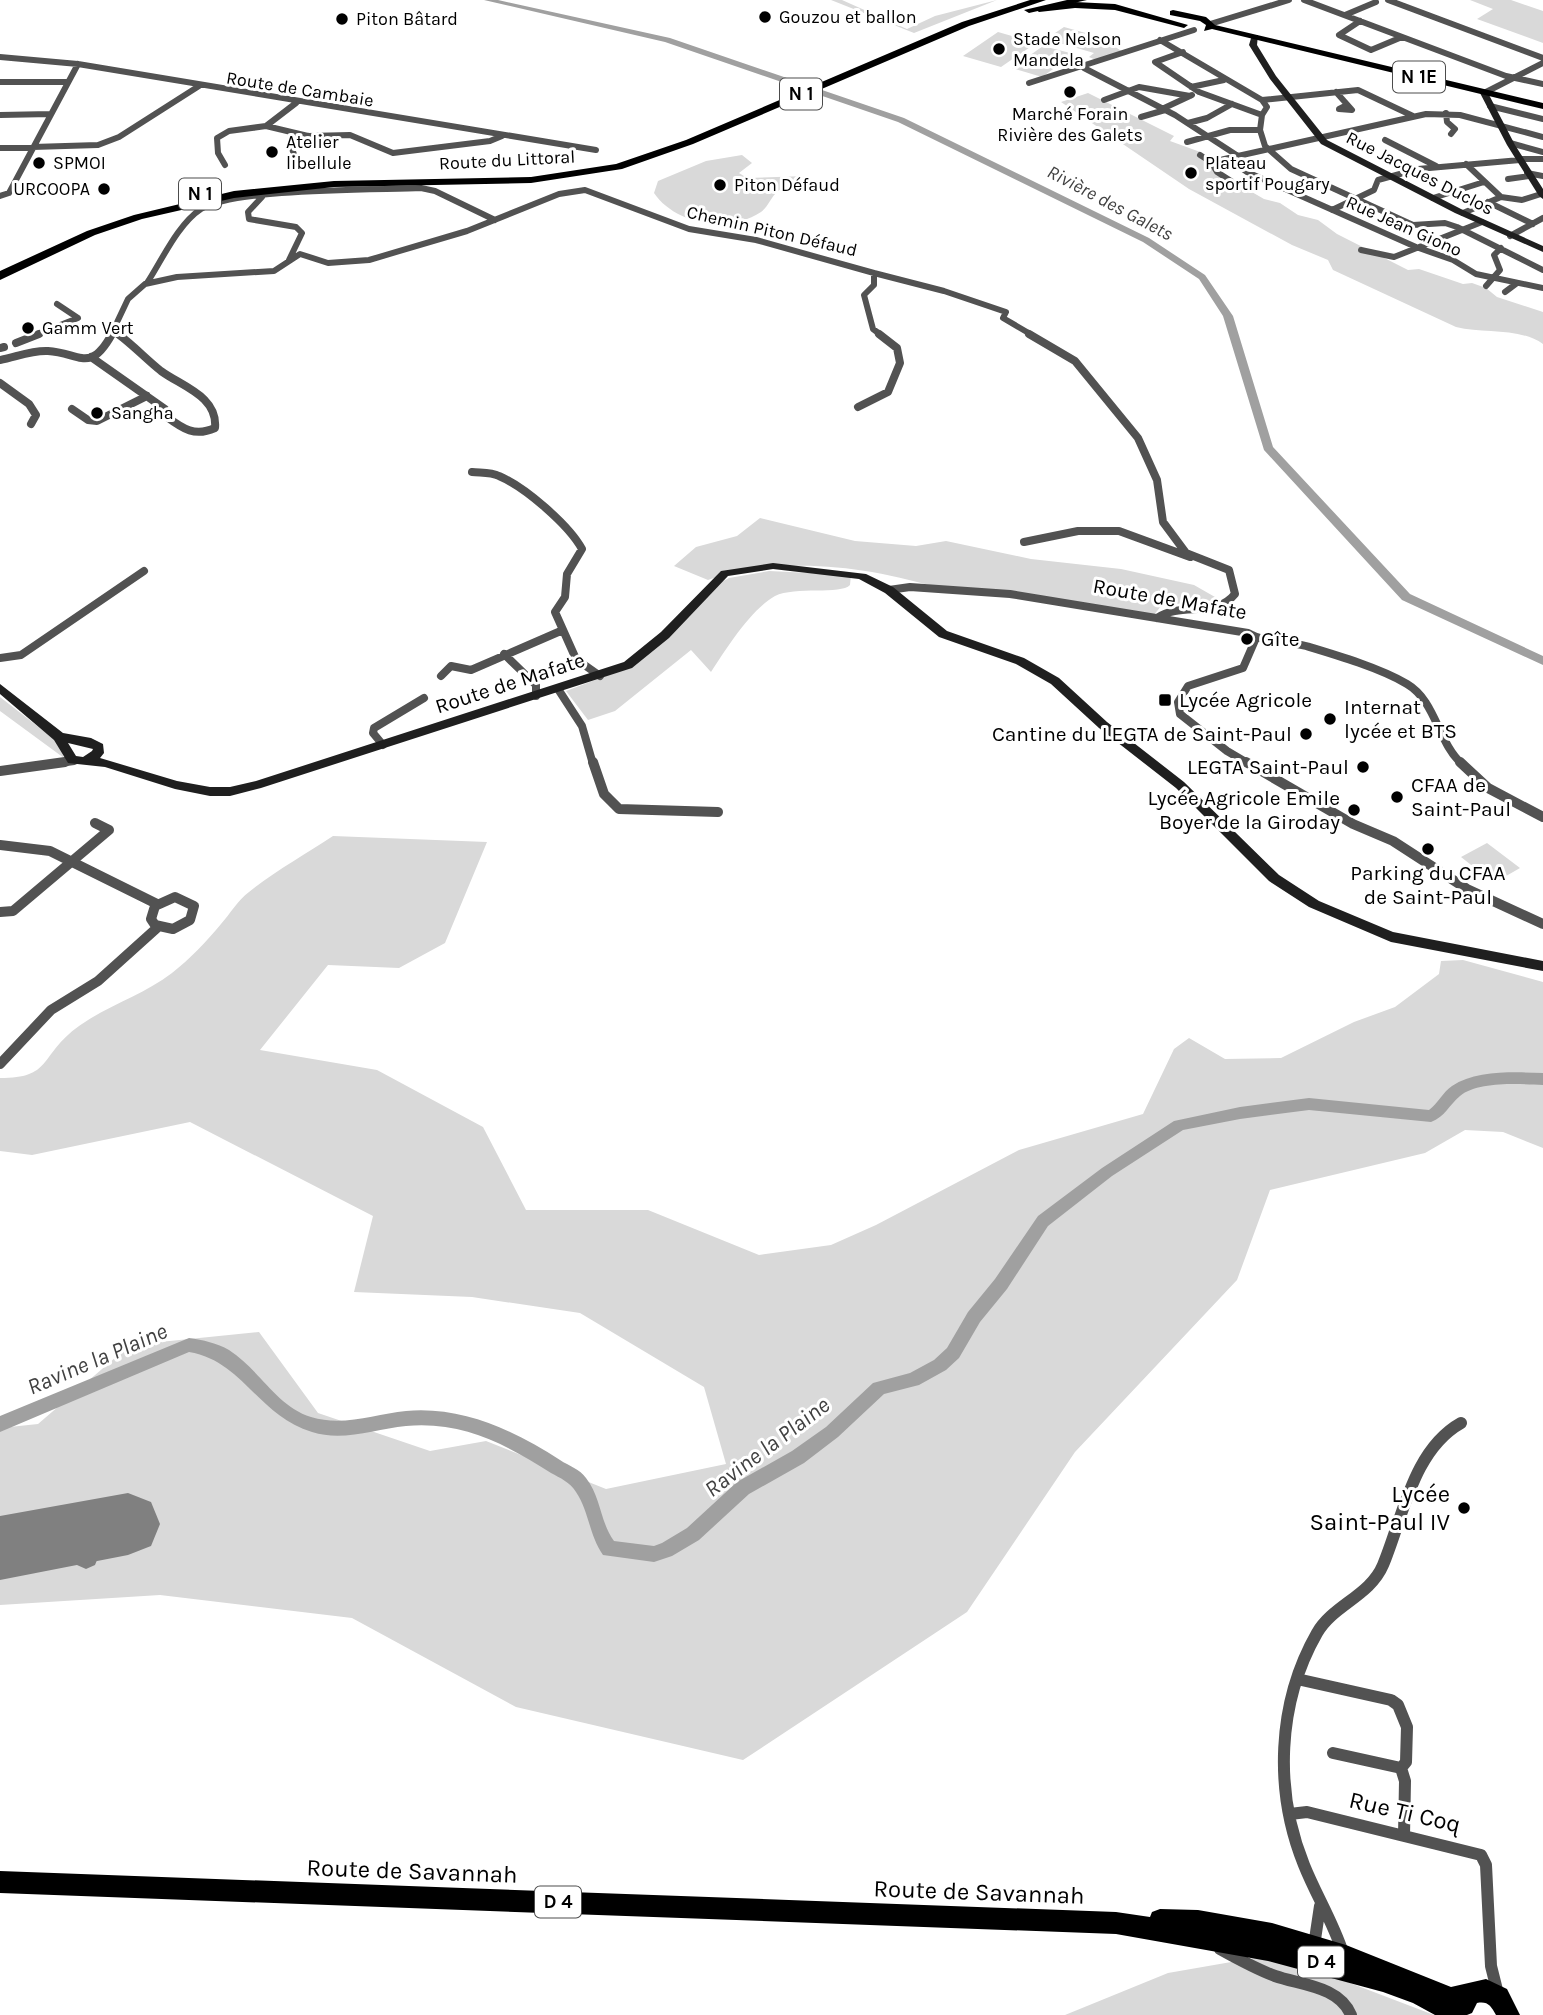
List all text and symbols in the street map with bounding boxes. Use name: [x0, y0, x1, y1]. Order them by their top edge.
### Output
place label: Gouzou et ballon: [779, 6, 917, 28]
place label: Piton Bâtard: [356, 8, 458, 30]
marker: Gouzou et ballon: [757, 9, 773, 25]
marker: Piton Bâtard: [334, 11, 350, 27]
place label: Stade Nelson Mandela: [1013, 28, 1122, 71]
marker: Stade Nelson Mandela: [991, 41, 1007, 57]
road number: N 1E: [1393, 61, 1445, 92]
street label: Route de Cambaie: [225, 66, 375, 112]
road number: N 1: [780, 78, 822, 110]
marker: Marché Forain Rivière des Galets: [1062, 84, 1078, 100]
place label: Marché Forain Rivière des Galets: [997, 103, 1143, 146]
street label: Rue Jacques Duclos: [1343, 126, 1497, 220]
place label: Atelier libellule: [286, 131, 352, 174]
marker: Atelier libellule: [264, 144, 280, 160]
street label: Route du Littoral: [438, 145, 576, 175]
place label: SPMOI: [53, 152, 106, 174]
place label: Plateau sportif Pougary: [1205, 152, 1330, 195]
marker: SPMOI: [31, 155, 47, 171]
water label: Rivière des Galets: [1043, 161, 1177, 245]
marker: Plateau sportif Pougary: [1183, 165, 1199, 181]
place label: Piton Défaud: [734, 174, 840, 196]
marker: Piton Défaud: [712, 177, 728, 193]
place label: URCOOPA: [13, 178, 90, 200]
road number: N 1: [179, 178, 221, 210]
marker: URCOOPA: [96, 181, 112, 197]
street label: Rue Jean Giono: [1343, 191, 1465, 261]
street label: Chemin Piton Défaud: [685, 201, 859, 261]
place label: Gamm Vert: [42, 317, 134, 339]
marker: Gamm Vert: [20, 320, 36, 336]
place label: Sangha: [111, 402, 174, 424]
marker: Sangha: [89, 405, 105, 421]
street label: Route de Mafate: [1091, 574, 1249, 624]
place label: Gîte: [1261, 627, 1299, 651]
marker: Gîte: [1239, 631, 1255, 647]
street label: Route de Mafate: [432, 648, 588, 718]
place label: Lycée Agricole: [1179, 688, 1312, 712]
marker: Lycée Agricole: [1157, 692, 1173, 708]
place label: Internat lycée et BTS: [1344, 695, 1457, 743]
marker: Internat lycée et BTS: [1322, 711, 1338, 727]
place label: Cantine du LEGTA de Saint-Paul: [992, 722, 1292, 746]
marker: Cantine du LEGTA de Saint-Paul: [1298, 726, 1314, 742]
place label: LEGTA Saint-Paul: [1187, 755, 1349, 779]
marker: LEGTA Saint-Paul: [1355, 759, 1371, 775]
place label: CFAA de Saint-Paul: [1411, 773, 1511, 821]
place label: Lycée Agricole Emile Boyer de la Giroday: [1148, 786, 1340, 834]
marker: CFAA de Saint-Paul: [1389, 789, 1405, 805]
marker: Lycée Agricole Emile Boyer de la Giroday: [1346, 802, 1362, 818]
marker: Parking du CFAA de Saint-Paul: [1420, 841, 1436, 857]
place label: Parking du CFAA de Saint-Paul: [1350, 861, 1506, 909]
water label: Ravine la Plaine: [23, 1317, 171, 1401]
water label: Ravine la Plaine: [699, 1391, 835, 1503]
place label: Lycée Saint-Paul IV: [1310, 1480, 1450, 1536]
marker: Lycée Saint-Paul IV: [1456, 1500, 1472, 1516]
street label: Rue Ti Coq: [1346, 1786, 1464, 1838]
street label: Route de Savannah: [306, 1853, 518, 1889]
street label: Route de Savannah: [873, 1874, 1085, 1910]
road number: D 4: [535, 1886, 581, 1918]
road number: D 4: [1298, 1946, 1344, 1978]

